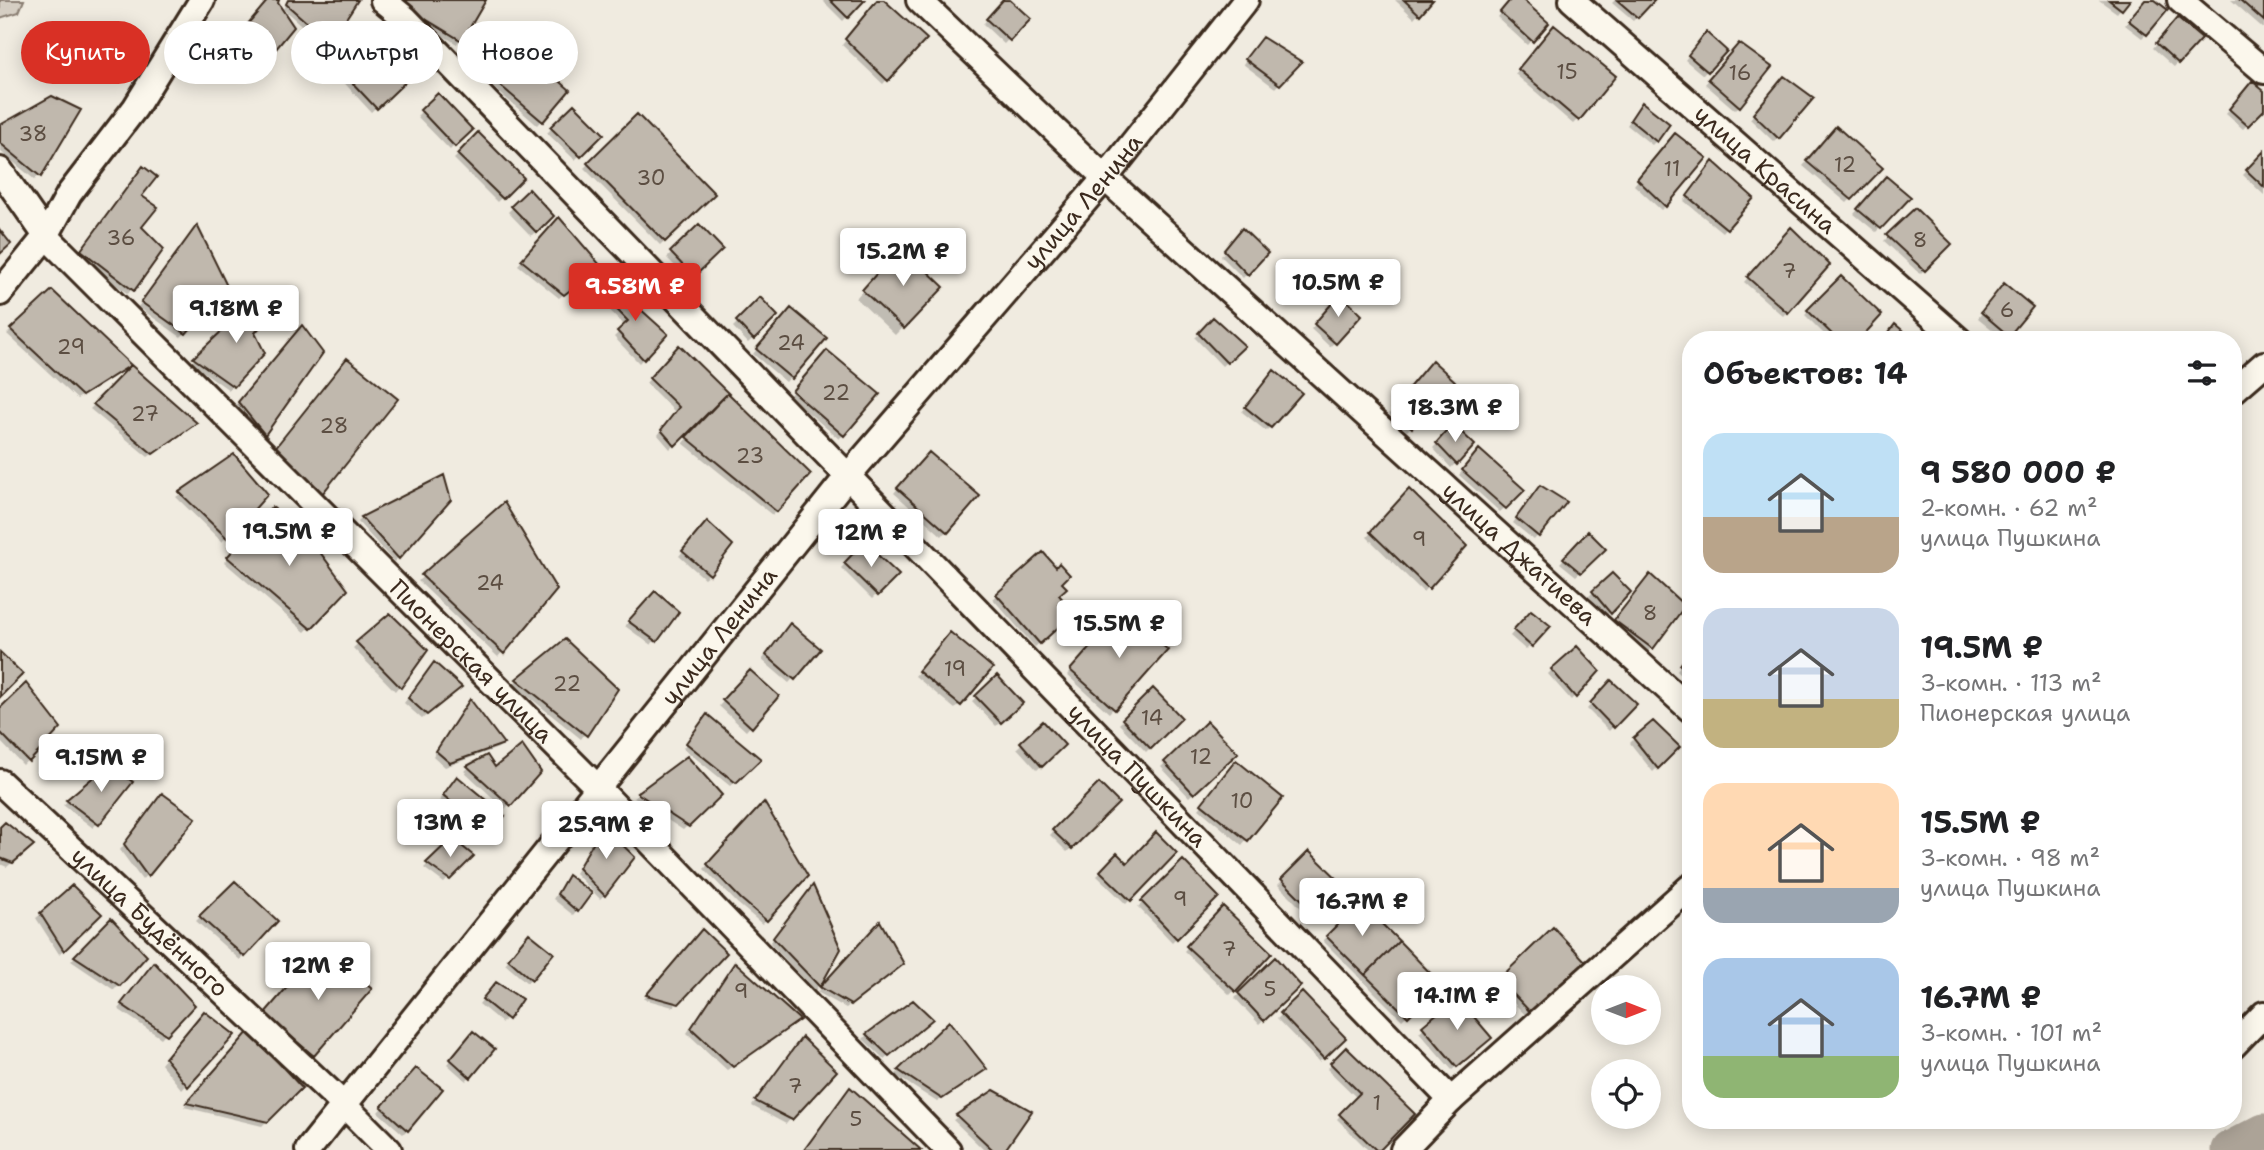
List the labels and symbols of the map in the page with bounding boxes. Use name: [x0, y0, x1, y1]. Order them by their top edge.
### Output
house number: 15: [1556, 58, 1578, 86]
house number: 16: [1729, 59, 1751, 87]
street label: улица Красина: [1687, 98, 1843, 241]
house number: 38: [19, 120, 47, 148]
street label: улица Ленина: [1017, 127, 1150, 277]
house number: 12: [1834, 151, 1856, 179]
house number: 11: [1664, 155, 1680, 183]
house number: 30: [636, 164, 666, 192]
house number: 36: [107, 224, 135, 252]
house number: 8: [1913, 226, 1927, 254]
pin: 15.2M ₽: [838, 229, 968, 288]
house number: 7: [1782, 257, 1796, 285]
pin: 10.5M ₽: [1273, 260, 1403, 319]
pin: 9.58M ₽: [570, 264, 700, 323]
pin: 9.18M ₽: [171, 286, 301, 345]
house number: 6: [2000, 296, 2014, 324]
house number: 24: [777, 329, 805, 357]
house number: 29: [57, 333, 85, 361]
house number: 22: [822, 379, 850, 407]
pin: 18.3M ₽: [1390, 384, 1520, 444]
house number: 27: [131, 400, 159, 428]
house number: 28: [320, 412, 348, 440]
house number: 23: [736, 442, 764, 470]
street label: улица Джатиева: [1435, 475, 1604, 633]
pin: 19.5M ₽: [224, 508, 354, 568]
pin: 12M ₽: [822, 510, 920, 569]
house number: 9: [1412, 525, 1426, 553]
street label: улица Ленина: [654, 561, 785, 712]
house number: 24: [476, 569, 504, 597]
street label: Пионерская улица: [382, 572, 560, 750]
house number: 8: [1643, 599, 1657, 627]
pin: 15.5M ₽: [1054, 600, 1184, 660]
house number: 19: [944, 655, 966, 683]
house number: 22: [553, 670, 581, 698]
street label: улица Пушкина: [1060, 697, 1214, 854]
house number: 14: [1141, 704, 1163, 732]
pin: 9.15M ₽: [36, 734, 166, 794]
house number: 12: [1190, 743, 1212, 771]
house number: 10: [1231, 787, 1253, 815]
pin: 13M ₽: [401, 800, 499, 859]
pin: 25.9M ₽: [541, 802, 671, 861]
street label: улица Будённого: [64, 840, 235, 1004]
pin: 16.7M ₽: [1297, 878, 1427, 938]
house number: 9: [1173, 885, 1187, 913]
house number: 7: [1222, 935, 1236, 963]
pin: 12M ₽: [269, 942, 367, 1002]
pin: 14.1M ₽: [1392, 972, 1522, 1032]
house number: 5: [1264, 975, 1276, 1003]
north arrow: [1591, 975, 1661, 1045]
house number: 9: [734, 977, 748, 1005]
house number: 7: [788, 1072, 802, 1100]
house number: 1: [1373, 1089, 1381, 1117]
house number: 5: [850, 1105, 862, 1133]

